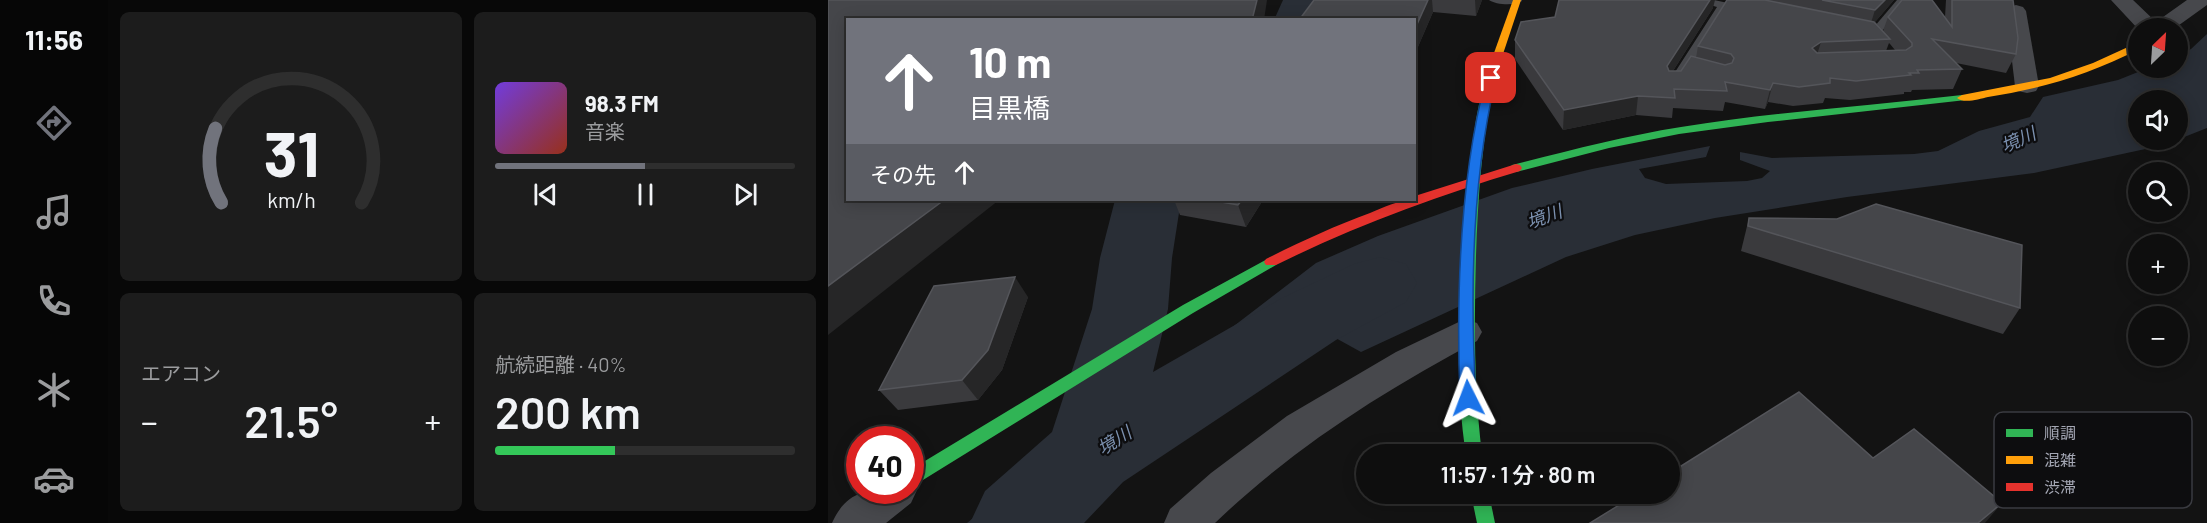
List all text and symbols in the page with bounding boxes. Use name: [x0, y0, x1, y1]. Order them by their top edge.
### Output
north arrow: [2128, 18, 2188, 78]
map controls: [2128, 18, 2188, 366]
text: 11:56: [25, 23, 83, 55]
text: 10 m: [969, 36, 1051, 86]
icon: ahead: [870, 42, 948, 120]
pin: [1465, 52, 1516, 103]
icon: arrive: [1474, 61, 1507, 94]
text: 98.3 FM: [585, 90, 659, 116]
button: sound: [2128, 90, 2188, 150]
text: 目黒橋: [969, 91, 1050, 123]
icon: directions: [33, 102, 75, 144]
text: 31: [263, 116, 319, 190]
text: 音楽: [585, 119, 625, 143]
water label: 境川: [1997, 121, 2041, 156]
icon: ahead: [948, 156, 981, 189]
text: その先: [870, 161, 936, 187]
button: search: [2128, 162, 2188, 222]
icon: previous: [529, 178, 562, 211]
icon: pause: [629, 178, 662, 211]
icon: next: [729, 178, 762, 211]
text: km/h: [267, 188, 315, 213]
icon: music: [33, 191, 75, 233]
water label: 境川: [1523, 199, 1567, 232]
button: +: [2128, 234, 2188, 294]
icon: phone: [33, 280, 75, 322]
button: −: [2128, 306, 2188, 366]
text: 航続距離 · 40%: [495, 352, 626, 376]
text: エアコン: [141, 361, 221, 385]
position arrow: [1436, 366, 1500, 430]
icon: climate: [33, 369, 75, 411]
text: 200 km: [495, 384, 641, 438]
text: 21.5°: [244, 393, 338, 447]
text: −: [141, 401, 158, 441]
text: +: [424, 401, 441, 441]
legend: [1994, 412, 2192, 508]
water label: 境川: [1093, 420, 1137, 459]
text: 順調: [2044, 423, 2076, 442]
speed limit sign: 40: [846, 426, 924, 504]
text: 混雑: [2044, 450, 2076, 469]
icon: car: [33, 458, 75, 500]
text: 11:57 · 1 分 · 80 m: [1441, 461, 1595, 487]
text: 渋滞: [2044, 477, 2076, 496]

